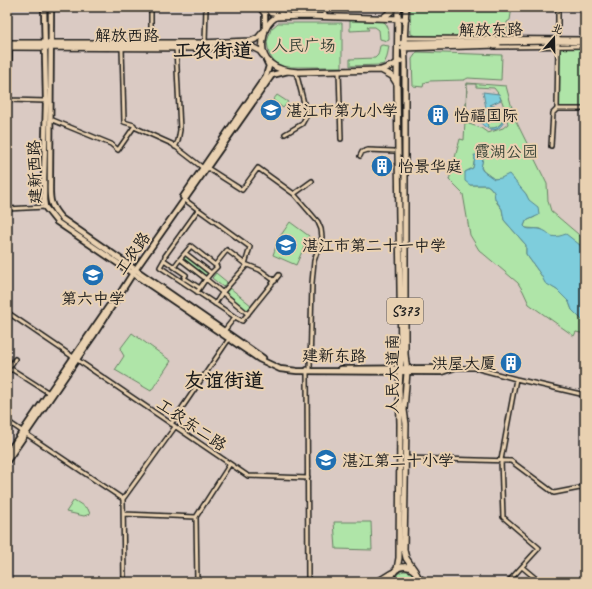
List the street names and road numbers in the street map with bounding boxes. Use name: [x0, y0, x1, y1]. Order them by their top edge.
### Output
street label: 解放东路: [459, 19, 523, 41]
street label: 解放西路: [95, 26, 159, 46]
street label: 建新西路: [24, 140, 46, 204]
street label: 工农路: [111, 228, 155, 279]
road number: S373: [387, 298, 423, 324]
street label: 人民大道南: [383, 334, 403, 414]
street label: 建新东路: [302, 345, 366, 367]
street label: 工农东二路: [153, 394, 230, 455]

